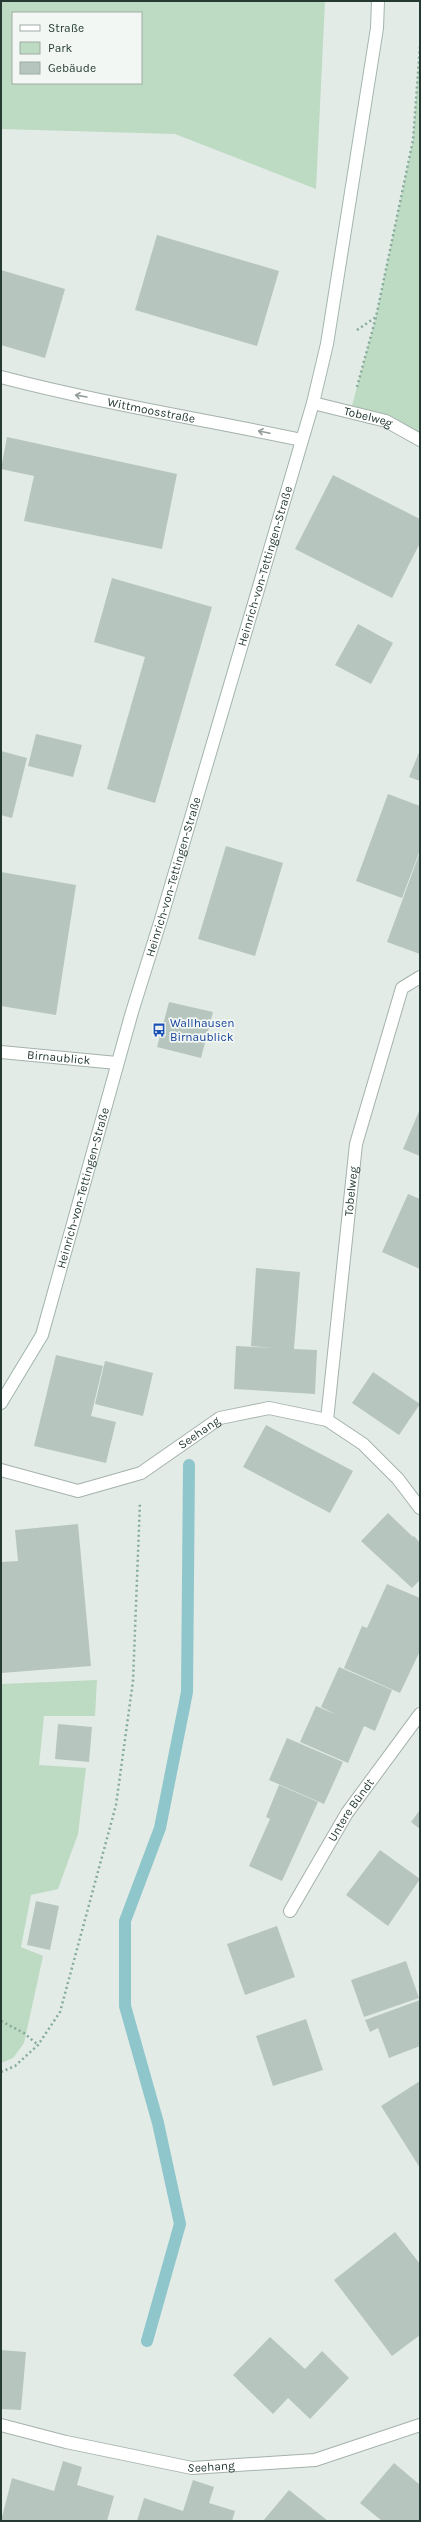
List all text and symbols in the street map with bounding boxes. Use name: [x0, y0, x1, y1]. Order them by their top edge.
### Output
legend: [12, 12, 142, 84]
text: Straße: [48, 21, 84, 35]
text: Park: [48, 41, 73, 55]
text: Gebäude: [48, 61, 96, 75]
one-way arrow: [75, 392, 88, 400]
street label: Wittmoosstraße: [106, 395, 196, 426]
street label: Tobelweg: [342, 404, 396, 431]
one-way arrow: [258, 428, 271, 436]
street label: Heinrich-von-Tettingen-Straße: [235, 484, 295, 648]
street label: Heinrich-von-Tettingen-Straße: [143, 795, 204, 959]
place label: Wallhausen Birnaublick: [170, 1016, 235, 1044]
bus stop icon: Wallhausen Birnaublick: [151, 1022, 167, 1038]
street label: Birnaublick: [26, 1048, 91, 1067]
street label: Heinrich-von-Tettingen-Straße: [54, 1106, 112, 1270]
street label: Tobelweg: [341, 1165, 361, 1217]
street label: Seehang: [176, 1413, 223, 1452]
street label: Untere Bündt: [325, 1775, 377, 1844]
street label: Seehang: [186, 2458, 235, 2475]

